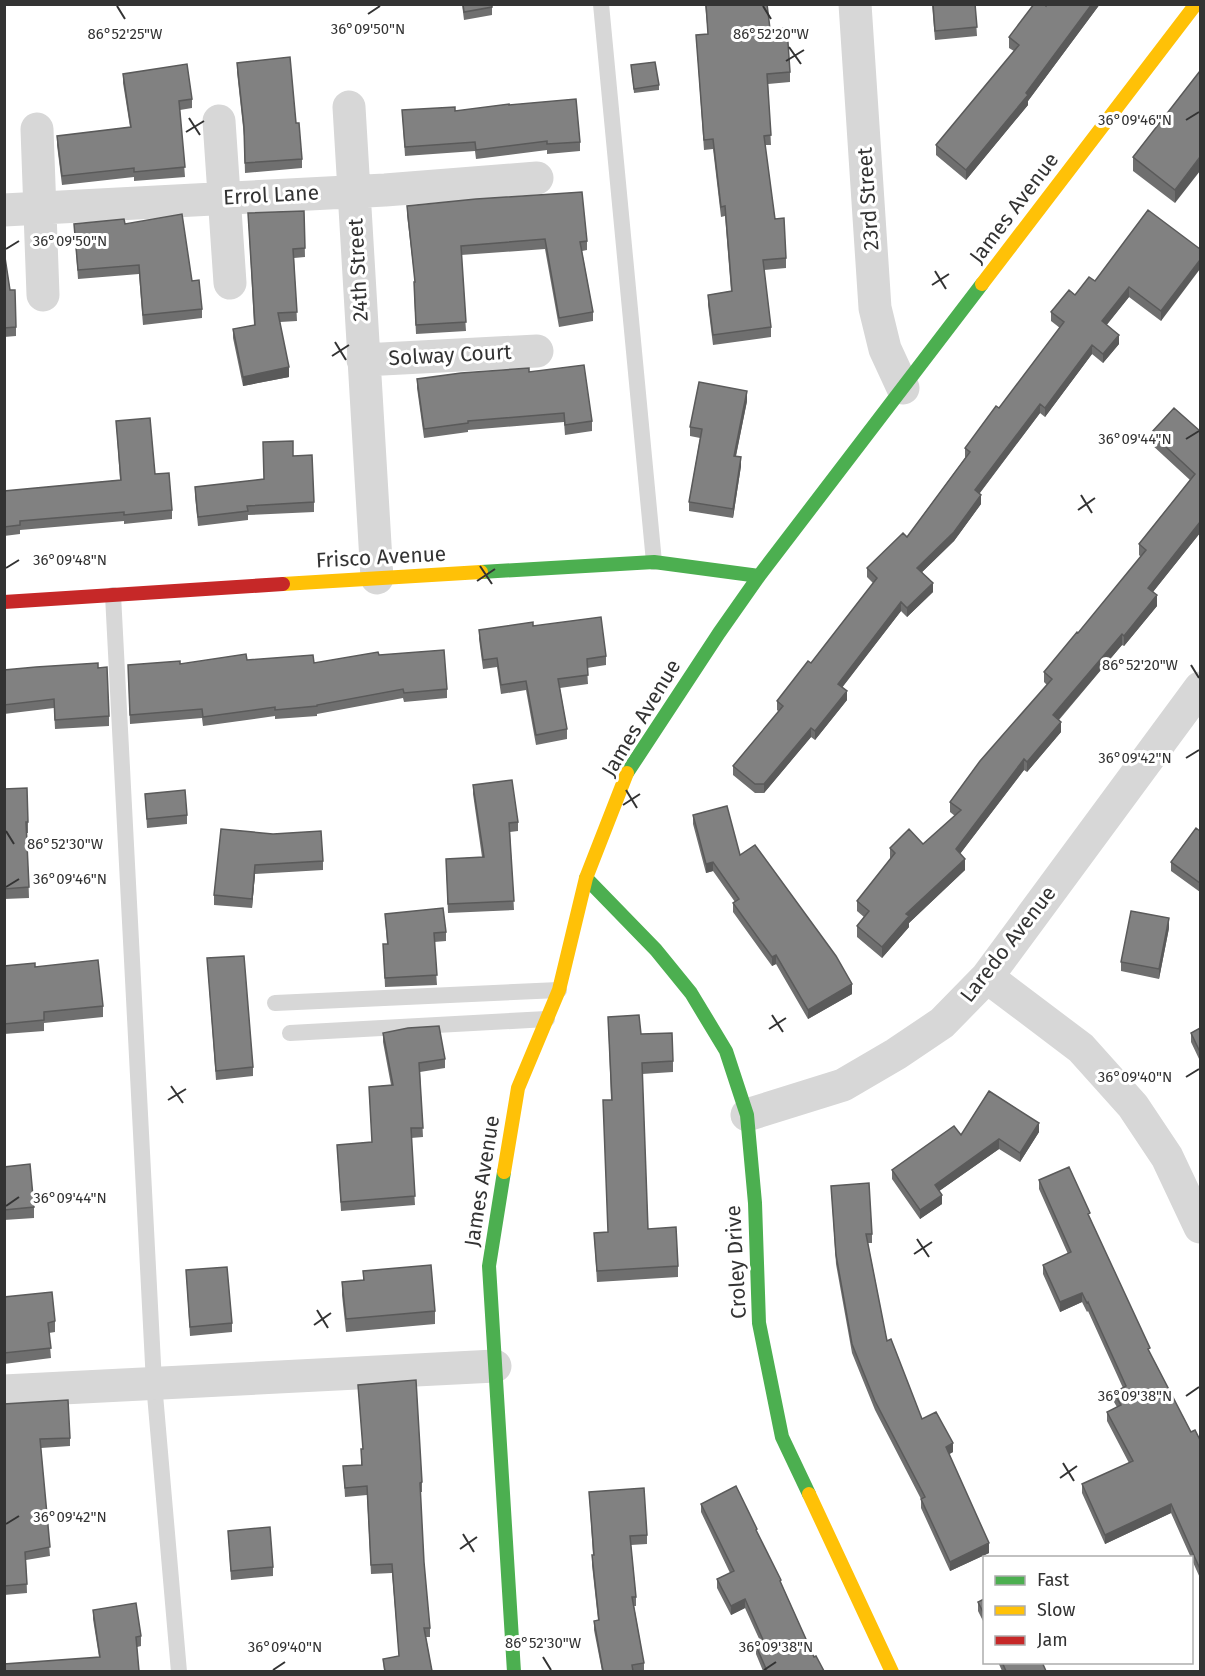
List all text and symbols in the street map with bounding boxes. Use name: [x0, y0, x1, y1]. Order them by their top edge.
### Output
text: 36°09'50"N: [331, 20, 405, 38]
text: 86°52'25"W: [88, 25, 163, 43]
text: 86°52'20"W: [733, 25, 810, 43]
text: 36°09'46"N: [1098, 111, 1172, 129]
street label: 23rd Street: [851, 146, 885, 251]
street label: James Avenue: [964, 147, 1064, 269]
street label: Errol Lane: [222, 180, 320, 210]
street label: 24th Street: [342, 217, 374, 322]
text: 36°09'50"N: [33, 232, 107, 250]
street label: Solway Court: [388, 339, 513, 371]
text: 36°09'44"N: [1098, 430, 1172, 448]
street label: Frisco Avenue: [315, 541, 447, 573]
text: 36°09'48"N: [33, 551, 107, 569]
street label: James Avenue: [596, 655, 686, 781]
text: 86°52'20"W: [1102, 656, 1179, 674]
text: 36°09'42"N: [1098, 749, 1172, 767]
text: 86°52'30"W: [27, 835, 104, 853]
text: 36°09'46"N: [33, 870, 107, 888]
street label: Laredo Avenue: [954, 881, 1062, 1007]
text: 36°09'40"N: [1098, 1068, 1172, 1086]
street label: James Avenue: [459, 1114, 505, 1248]
text: 36°09'44"N: [33, 1189, 107, 1207]
street label: Croley Drive: [720, 1205, 752, 1319]
text: 36°09'38"N: [1098, 1387, 1172, 1405]
text: 36°09'42"N: [33, 1508, 107, 1526]
legend: [983, 1556, 1193, 1664]
text: Fast: [1037, 1569, 1070, 1591]
text: Slow: [1037, 1599, 1076, 1621]
text: Jam: [1037, 1629, 1068, 1651]
text: 86°52'30"W: [505, 1634, 582, 1652]
text: 36°09'40"N: [248, 1638, 322, 1656]
text: 36°09'38"N: [739, 1638, 813, 1656]

